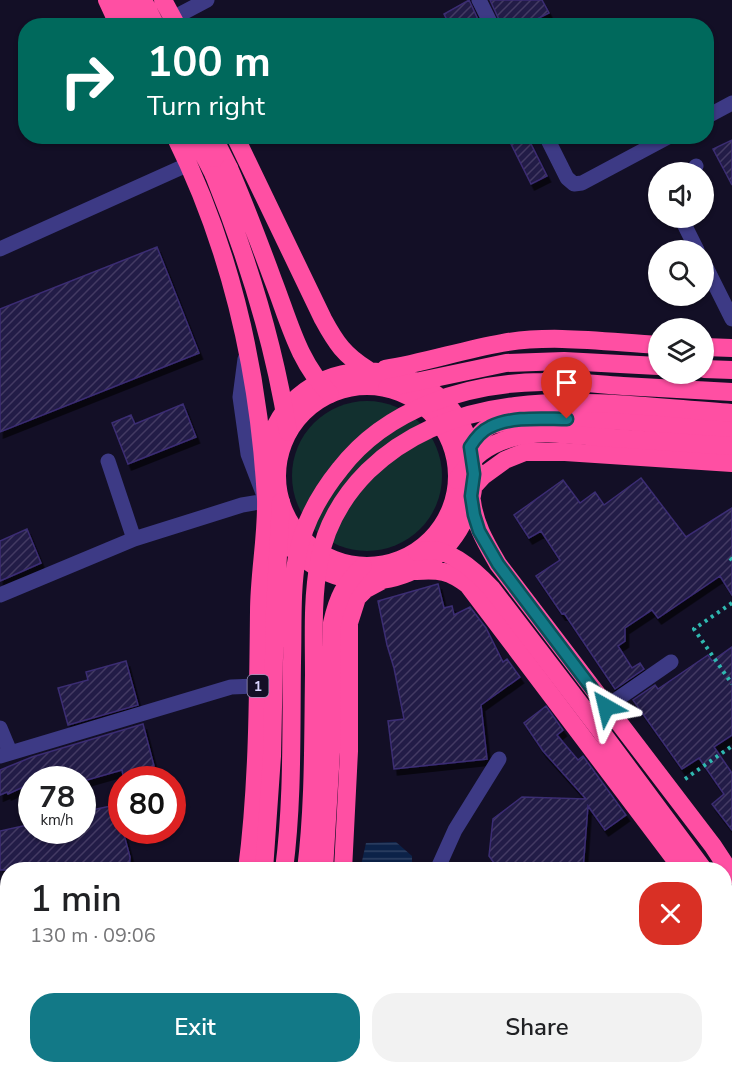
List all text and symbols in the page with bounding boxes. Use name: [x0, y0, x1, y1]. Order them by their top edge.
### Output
text: 100 m: [147, 34, 271, 91]
icon: right: [48, 42, 126, 120]
text: Turn right: [147, 88, 265, 125]
map controls: [648, 162, 714, 384]
button: sound: [648, 162, 714, 228]
button: search: [648, 240, 714, 306]
button: layers: [648, 318, 714, 384]
pin: [541, 357, 592, 419]
icon: arrive: [550, 366, 583, 399]
road number: 1: [248, 675, 268, 697]
position arrow: [574, 675, 638, 739]
speed limit sign: 80: [108, 766, 186, 844]
text: 78: [39, 777, 75, 818]
text: km/h: [40, 810, 74, 830]
text: 1 min: [30, 875, 122, 924]
button: close: [639, 882, 702, 945]
text: 130 m · 09:06: [30, 922, 156, 949]
button: Exit: [30, 993, 360, 1062]
button: Share: [372, 993, 702, 1062]

